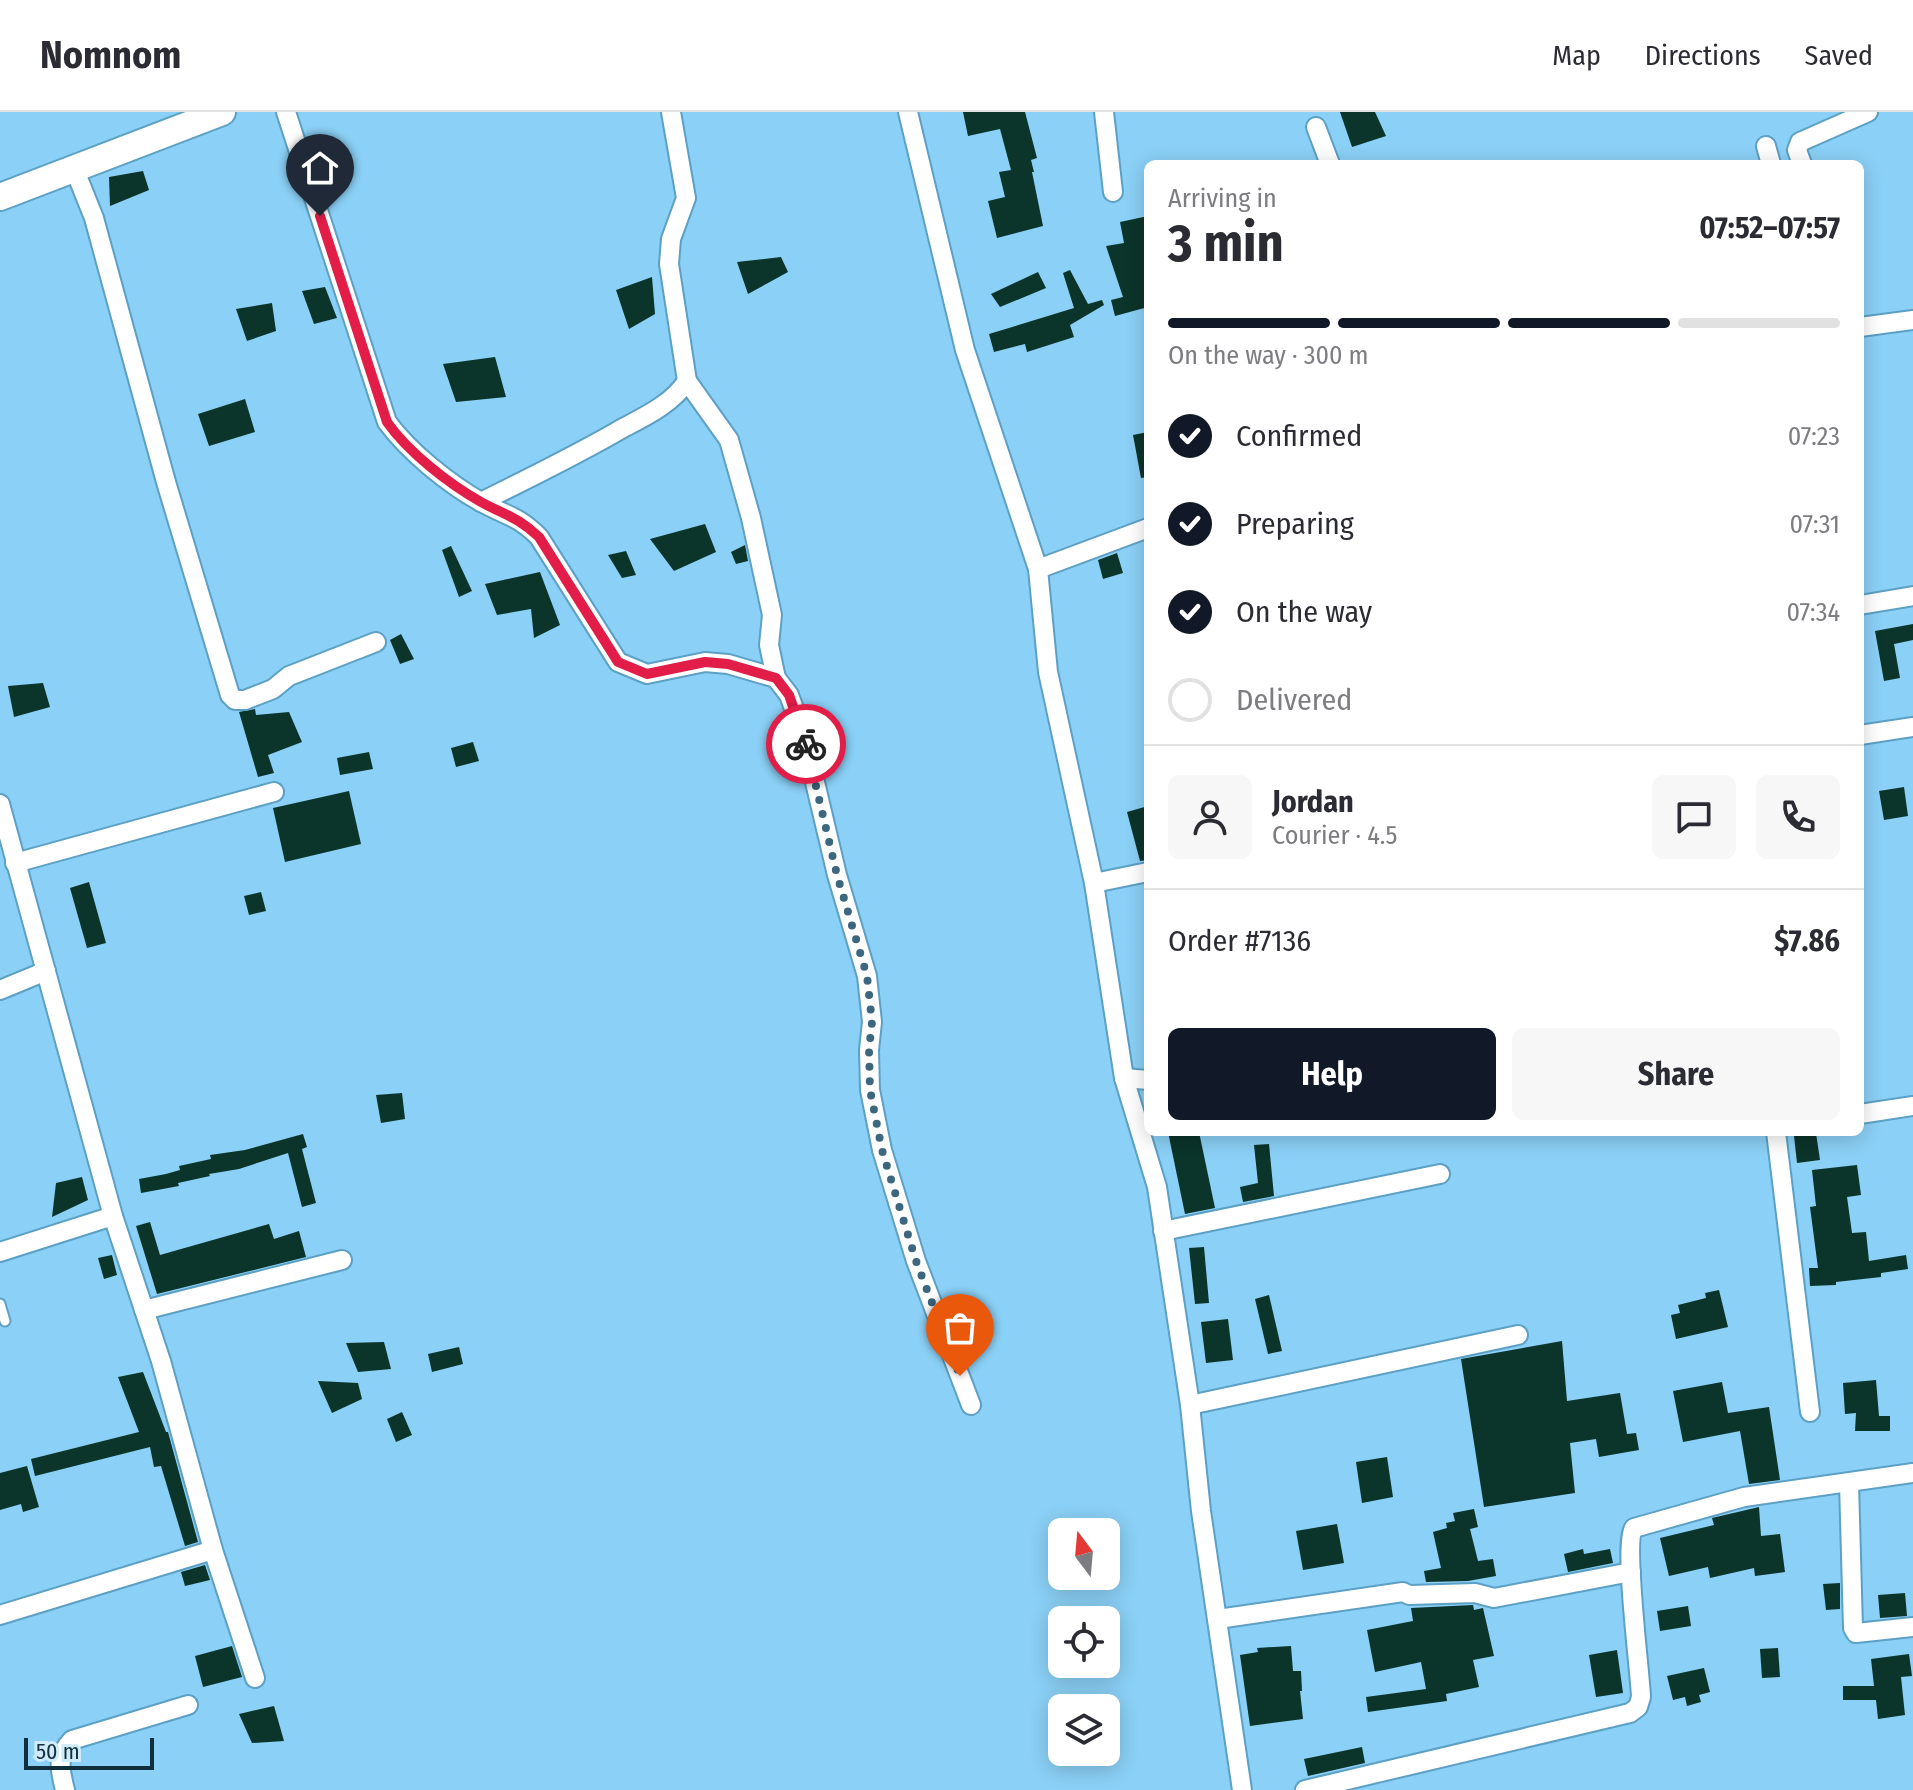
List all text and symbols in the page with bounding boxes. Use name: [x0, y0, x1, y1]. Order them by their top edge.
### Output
text: Nomnom: [40, 32, 181, 78]
text: Map: [1552, 39, 1601, 72]
text: Directions: [1645, 39, 1761, 72]
text: Saved: [1805, 39, 1873, 72]
pin: [286, 134, 354, 216]
icon: home: [298, 146, 342, 190]
text: Arriving in: [1168, 183, 1277, 214]
text: 07:52–07:57: [1699, 210, 1840, 246]
text: 3 min: [1168, 212, 1284, 275]
text: On the way · 300 m: [1168, 340, 1369, 371]
icon: check: [1168, 414, 1212, 458]
text: Confirmed: [1236, 418, 1362, 454]
text: 07:23: [1788, 421, 1840, 452]
icon: check: [1168, 502, 1212, 546]
text: Preparing: [1236, 506, 1354, 542]
text: 07:31: [1789, 509, 1840, 540]
icon: check: [1168, 590, 1212, 634]
text: On the way: [1236, 594, 1372, 630]
text: 07:34: [1786, 597, 1840, 628]
text: Delivered: [1236, 682, 1352, 718]
courier: [766, 704, 846, 784]
icon: bike: [784, 722, 828, 766]
button: person: [1168, 775, 1252, 859]
button: chat: [1652, 775, 1736, 859]
button: phone: [1756, 775, 1840, 859]
text: Jordan: [1272, 784, 1354, 820]
text: Courier · 4.5: [1272, 820, 1398, 851]
text: Order #7136: [1168, 923, 1311, 959]
text: $7.86: [1774, 923, 1840, 959]
button: Help: [1168, 1028, 1496, 1120]
button: Share: [1512, 1028, 1840, 1120]
pin: [926, 1294, 994, 1376]
icon: bag: [938, 1306, 982, 1350]
north arrow: [1048, 1518, 1120, 1590]
map controls: [1048, 1518, 1120, 1766]
button: locate: [1048, 1606, 1120, 1678]
button: layers: [1048, 1694, 1120, 1766]
scale bar: [24, 1734, 154, 1770]
text: 50 m: [36, 1738, 80, 1765]

